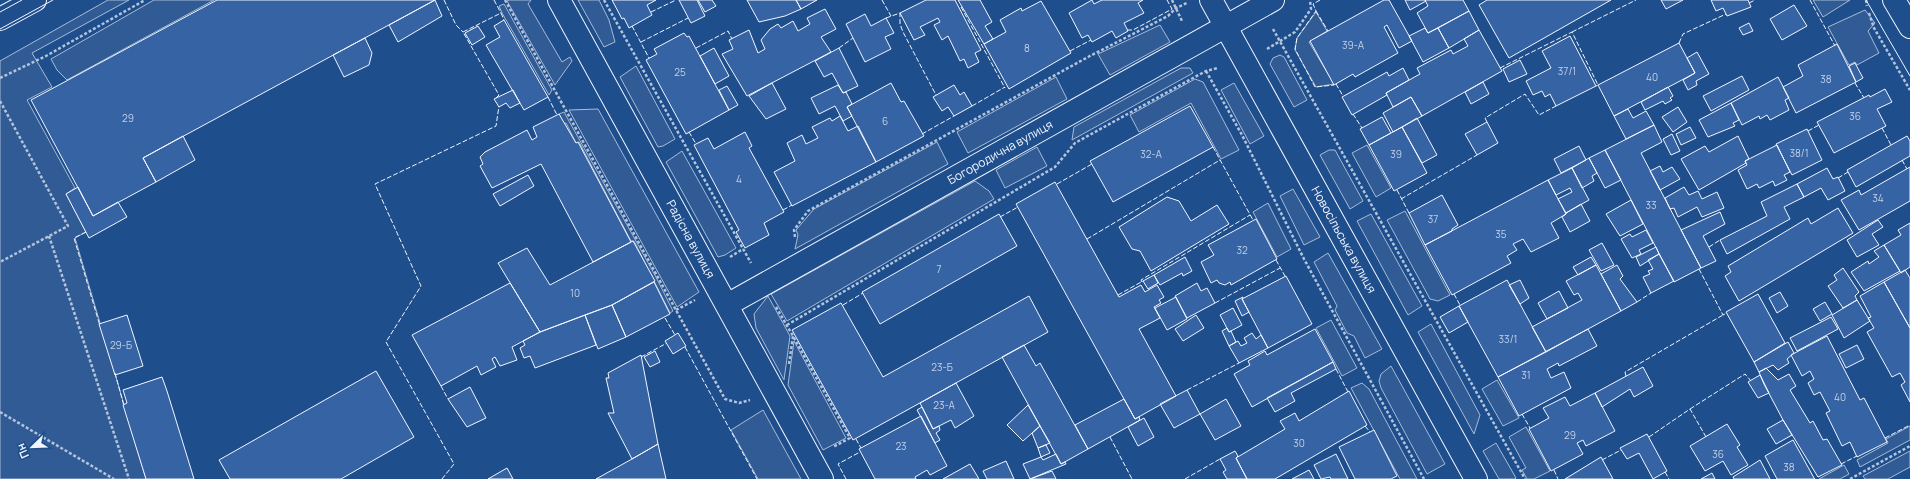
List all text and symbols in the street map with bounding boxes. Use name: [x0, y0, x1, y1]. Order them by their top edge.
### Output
house number: 39-А: [1342, 38, 1365, 52]
house number: 8: [1024, 41, 1030, 55]
house number: 37/1: [1558, 64, 1576, 78]
house number: 25: [674, 65, 686, 79]
house number: 40: [1646, 70, 1658, 84]
house number: 38: [1820, 72, 1832, 86]
house number: 36: [1849, 109, 1861, 123]
house number: 29: [122, 111, 134, 125]
house number: 6: [882, 114, 888, 128]
street label: Богородична вулиця: [944, 116, 1056, 188]
house number: 38/1: [1789, 146, 1809, 160]
house number: 32-А: [1140, 147, 1162, 161]
house number: 39: [1390, 147, 1402, 161]
house number: 4: [736, 172, 742, 186]
street label: Новосільська вулиця: [1308, 183, 1381, 296]
house number: 34: [1872, 191, 1884, 205]
street label: Радісна вулиця: [662, 197, 719, 281]
house number: 33: [1645, 198, 1657, 212]
house number: 37: [1428, 212, 1438, 226]
house number: 35: [1495, 227, 1507, 241]
house number: 32: [1236, 243, 1248, 257]
house number: 7: [936, 262, 942, 276]
house number: 10: [570, 286, 580, 300]
house number: 33/1: [1499, 332, 1517, 346]
house number: 29-Б: [110, 338, 132, 352]
house number: 23-Б: [931, 360, 953, 374]
house number: 31: [1521, 368, 1531, 382]
house number: 40: [1834, 390, 1846, 404]
house number: 23-А: [933, 398, 955, 412]
north arrow: [12, 427, 52, 467]
house number: 29: [1564, 428, 1576, 442]
house number: 30: [1293, 436, 1305, 450]
house number: 23: [895, 439, 907, 453]
text: Пн: [12, 441, 32, 461]
house number: 36: [1712, 447, 1724, 461]
house number: 38: [1783, 460, 1795, 474]

